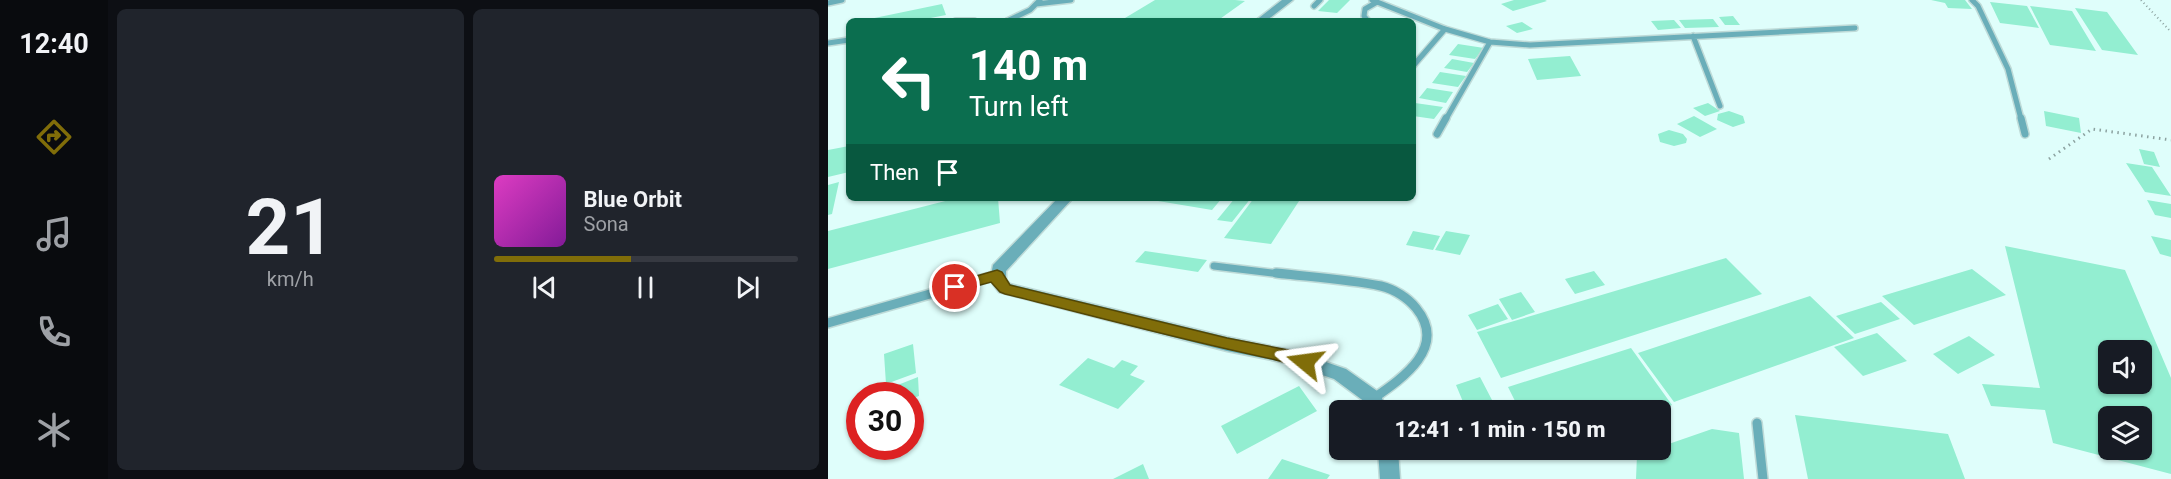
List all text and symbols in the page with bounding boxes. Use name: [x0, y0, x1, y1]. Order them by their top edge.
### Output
text: 12:40: [19, 28, 89, 60]
text: 140 m: [969, 41, 1088, 90]
icon: left: [870, 42, 948, 120]
text: Turn left: [969, 91, 1069, 123]
icon: directions: [33, 116, 75, 158]
icon: arrive: [931, 156, 964, 189]
text: Then: [870, 160, 919, 185]
text: 21: [245, 182, 335, 273]
text: Blue Orbit: [584, 187, 682, 212]
text: Sona: [584, 212, 629, 236]
icon: music: [33, 213, 75, 255]
pin: [929, 261, 980, 312]
text: km/h: [267, 267, 314, 291]
icon: arrive: [938, 270, 971, 303]
icon: previous: [528, 271, 561, 304]
icon: pause: [629, 271, 662, 304]
icon: next: [731, 271, 764, 304]
icon: phone: [33, 311, 75, 353]
position arrow: [1273, 330, 1337, 394]
map controls: [2098, 340, 2152, 460]
button: sound: [2098, 340, 2152, 394]
speed limit sign: 30: [846, 382, 924, 460]
button: layers: [2098, 406, 2152, 460]
icon: climate: [33, 409, 75, 451]
text: 12:41 · 1 min · 150 m: [1395, 417, 1605, 442]

